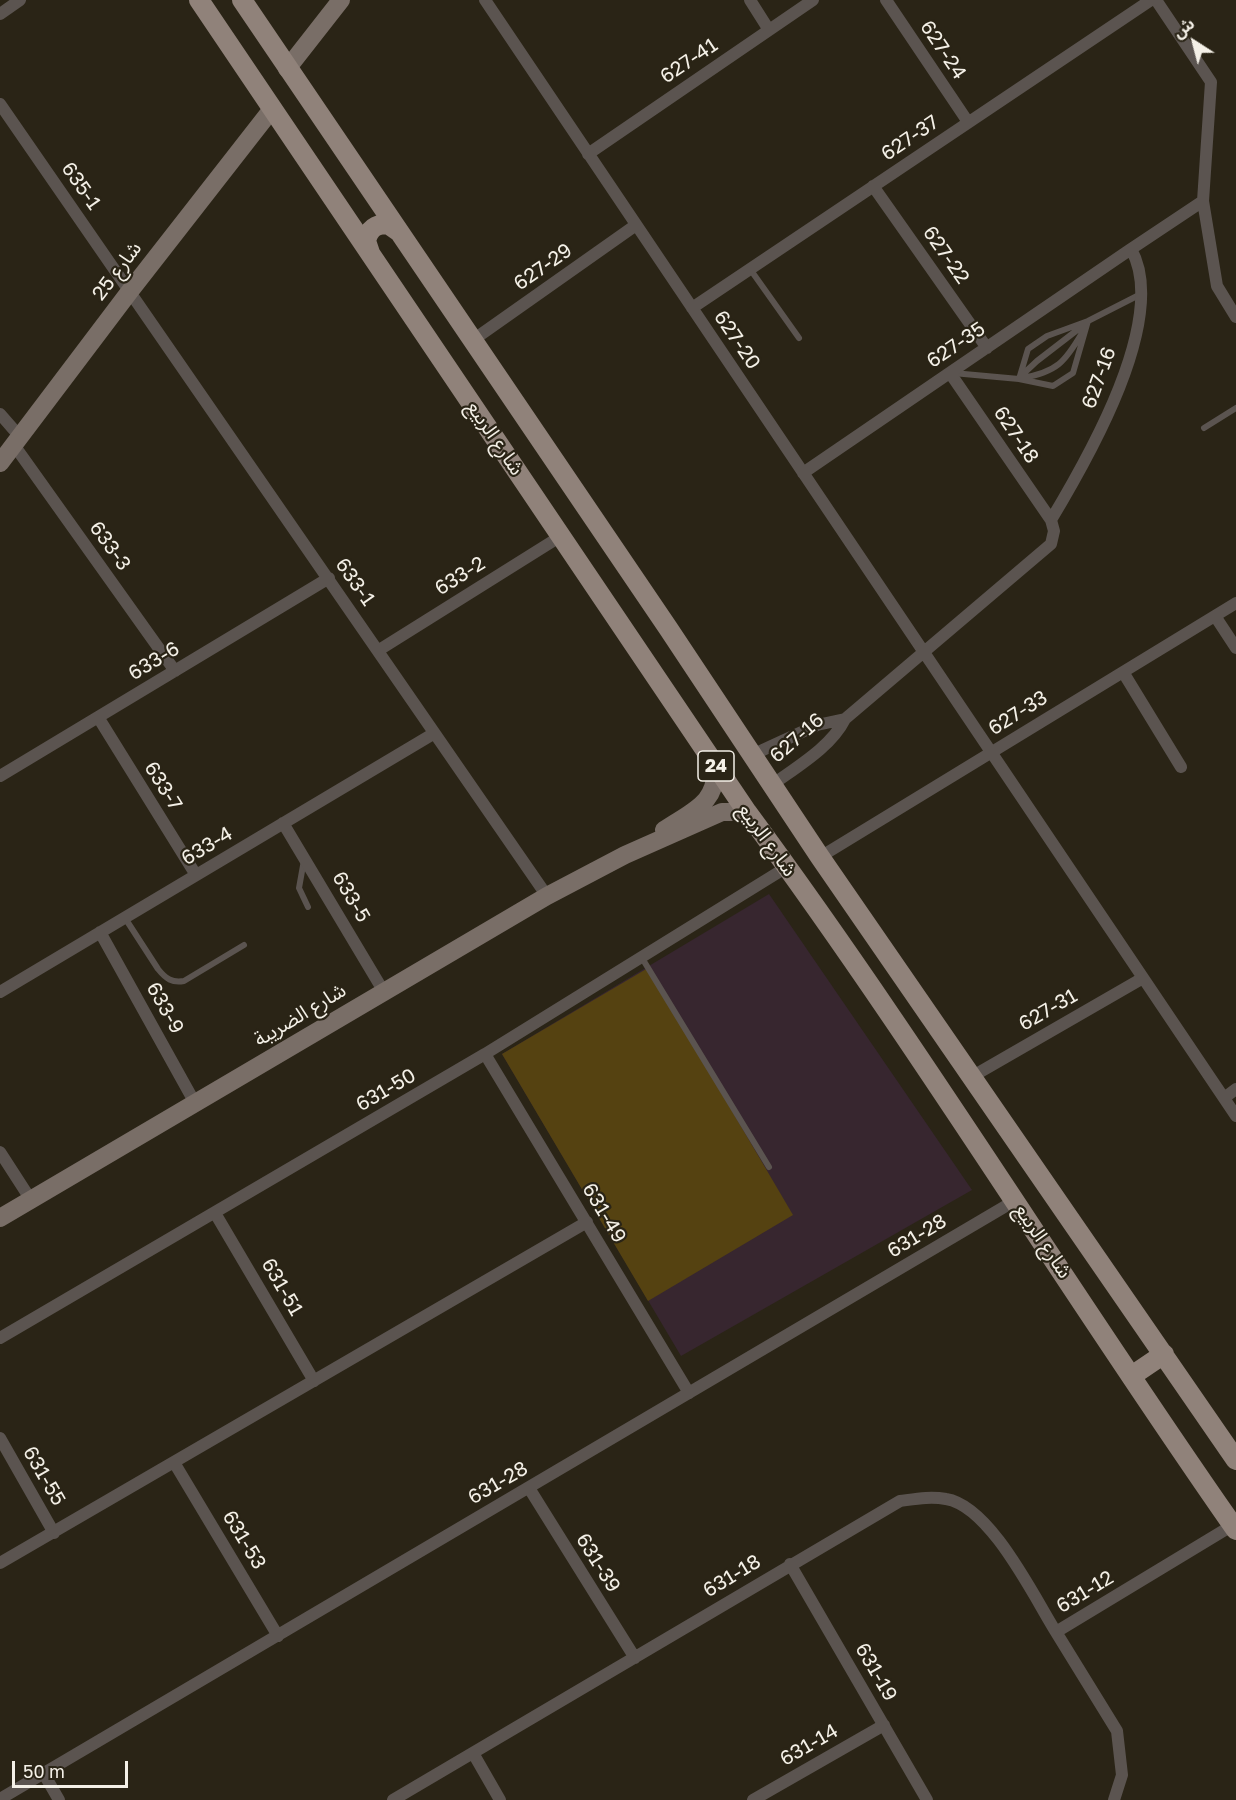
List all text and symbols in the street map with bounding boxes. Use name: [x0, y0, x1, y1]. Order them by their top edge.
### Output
north arrow: [1164, 12, 1224, 72]
text: ش: [1169, 13, 1198, 42]
street label: 627-24: [915, 16, 971, 84]
street label: 627-41: [656, 33, 722, 89]
street label: 627-37: [877, 110, 943, 166]
street label: 635-1: [56, 158, 106, 214]
street label: 627-22: [918, 221, 974, 289]
street label: شارع 25: [87, 237, 147, 305]
street label: 627-29: [509, 238, 577, 296]
street label: 627-20: [709, 306, 765, 374]
street label: 627-35: [922, 317, 990, 373]
street label: 627-16: [1077, 344, 1121, 412]
street label: شارع الربيع: [461, 396, 529, 480]
street label: 627-18: [988, 402, 1044, 468]
street label: 633-3: [84, 517, 136, 575]
street label: 633-2: [430, 551, 490, 601]
street label: 633-1: [330, 553, 380, 611]
street label: 633-6: [124, 636, 184, 686]
street label: 627-33: [984, 686, 1052, 740]
street label: 627-16: [765, 708, 829, 768]
road number: 24: [698, 751, 734, 781]
street label: 633-7: [139, 757, 187, 815]
street label: شارع الربيع: [732, 799, 802, 881]
street label: 633-4: [177, 821, 237, 871]
street label: 633-5: [327, 867, 375, 927]
street label: 633-9: [141, 978, 189, 1038]
street label: شارع الضريبة: [250, 978, 350, 1052]
street label: 627-31: [1015, 984, 1081, 1036]
street label: 631-50: [352, 1063, 420, 1117]
street label: 631-49: [577, 1179, 631, 1247]
street label: شارع الربيع: [1009, 1199, 1077, 1283]
street label: 631-28: [883, 1209, 951, 1263]
street label: 631-51: [256, 1254, 308, 1320]
street label: 631-55: [18, 1442, 70, 1510]
street label: 631-28: [464, 1456, 532, 1510]
street label: 631-53: [217, 1506, 271, 1574]
street label: 631-39: [571, 1529, 625, 1597]
street label: 631-18: [699, 1549, 765, 1603]
street label: 631-12: [1052, 1566, 1118, 1618]
street label: 631-19: [850, 1639, 902, 1705]
street label: 631-14: [776, 1719, 842, 1771]
scale bar: [15, 1749, 130, 1787]
text: 50 m: [23, 1760, 65, 1782]

